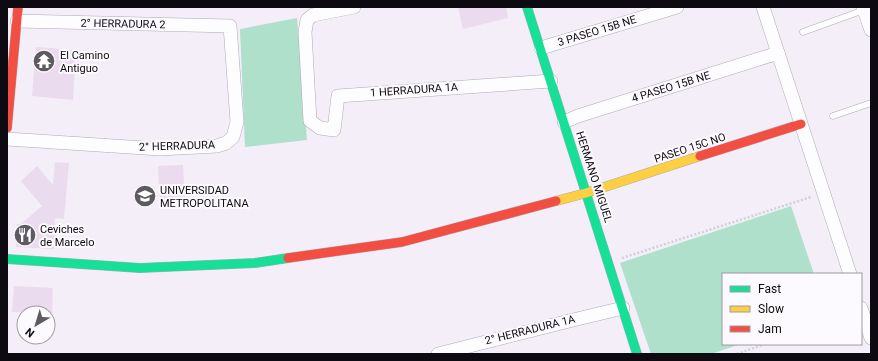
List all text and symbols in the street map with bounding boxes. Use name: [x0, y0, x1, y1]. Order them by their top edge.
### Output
street label: 3 PASEO 15B NE: [556, 13, 638, 49]
street label: 2° HERRADURA 2: [80, 17, 166, 31]
temple icon: El Camino Antiguo: [31, 48, 57, 74]
place label: El Camino Antiguo: [60, 49, 109, 75]
street label: 4 PASEO 15B NE: [630, 69, 712, 105]
street label: 1 HERRADURA 1A: [370, 80, 459, 100]
street label: HERMANO MIGUEL: [573, 130, 615, 224]
street label: PASEO 15C NO: [653, 130, 727, 166]
street label: 2° HERRADURA: [139, 138, 216, 154]
school or university icon: UNIVERSIDAD METROPOLITANA: [132, 183, 158, 209]
place label: UNIVERSIDAD METROPOLITANA: [160, 184, 249, 210]
restaurant icon: Ceviches de Marcelo: [12, 222, 38, 248]
place label: Ceviches de Marcelo: [40, 223, 95, 249]
legend: [722, 273, 862, 345]
text: Fast: [758, 282, 781, 296]
text: Slow: [758, 302, 784, 316]
north arrow: [16, 305, 56, 345]
street label: 2° HERRADURA 1A: [484, 312, 577, 347]
text: Jam: [758, 322, 782, 336]
text: N: [23, 325, 37, 340]

